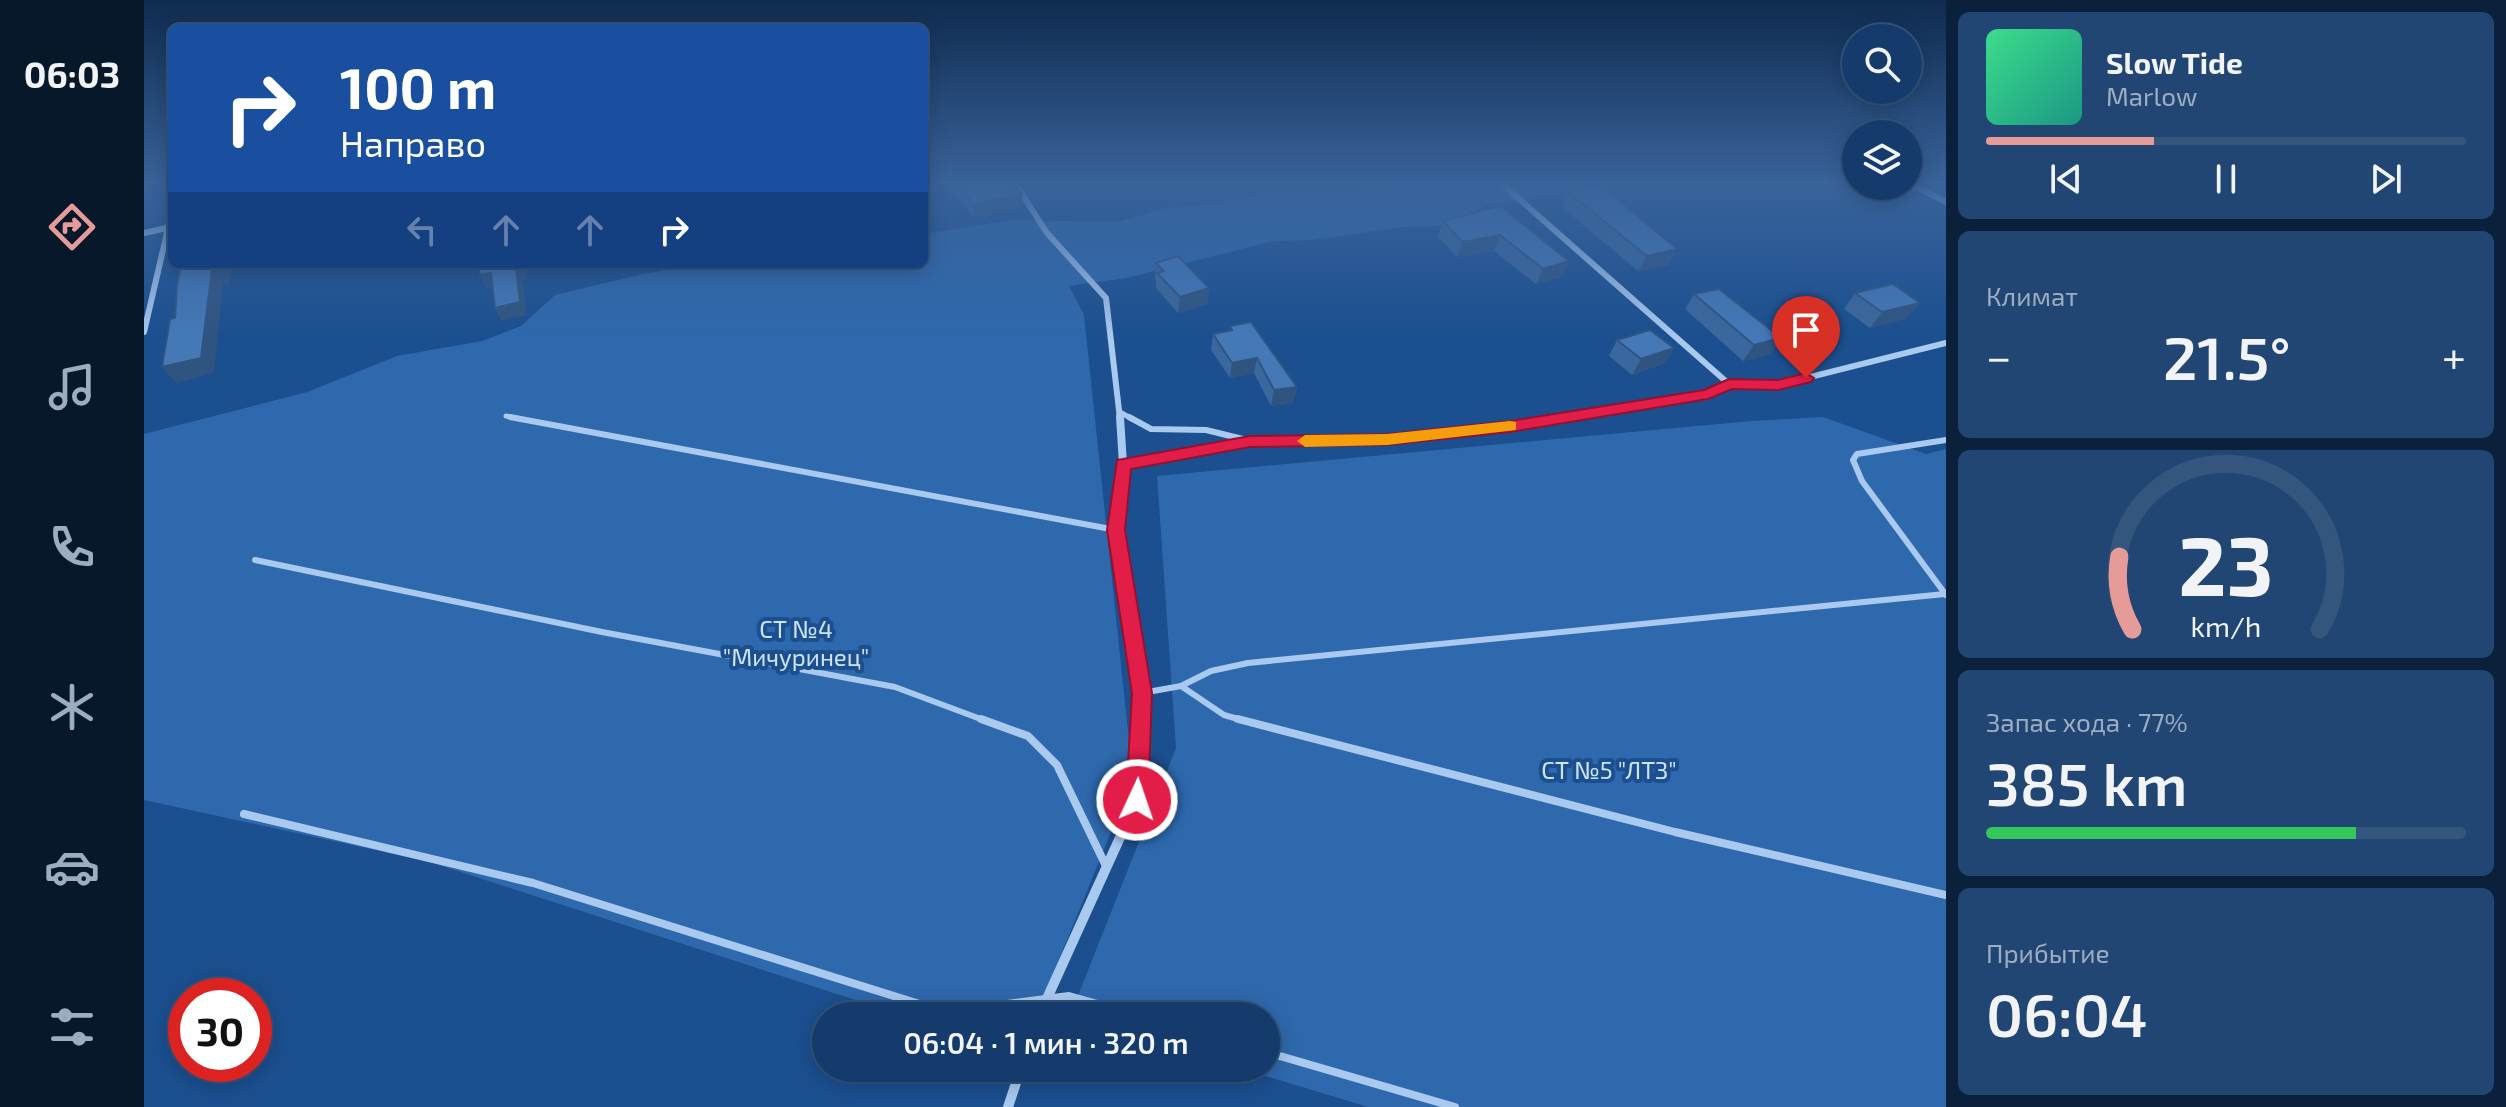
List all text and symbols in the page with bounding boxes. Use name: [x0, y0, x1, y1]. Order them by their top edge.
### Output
map controls: [1842, 24, 1922, 200]
button: search: [1842, 24, 1922, 104]
text: Slow Tide: [2106, 44, 2243, 80]
text: 06:03: [24, 52, 120, 95]
text: 100 m: [340, 53, 496, 120]
icon: right: [208, 56, 312, 160]
text: Marlow: [2106, 80, 2197, 111]
button: layers: [1842, 120, 1922, 200]
text: Направо: [340, 121, 486, 164]
icon: previous: [2044, 157, 2088, 201]
icon: pause: [2204, 157, 2248, 201]
icon: next: [2364, 157, 2408, 201]
icon: directions: [44, 199, 100, 255]
icon: left: [400, 208, 444, 252]
icon: ahead: [484, 208, 528, 252]
icon: ahead: [568, 208, 612, 252]
icon: right: [652, 208, 696, 252]
text: Климат: [1986, 280, 2078, 311]
pin: [1772, 296, 1840, 378]
icon: arrive: [1784, 308, 1828, 352]
text: 21.5°: [2163, 320, 2291, 392]
text: −: [1986, 329, 2012, 382]
text: +: [2442, 329, 2466, 382]
icon: music: [44, 359, 100, 415]
text: 23: [2178, 512, 2274, 612]
icon: phone: [44, 519, 100, 575]
text: km/h: [2191, 608, 2261, 643]
park label: СТ №4 "Мичуринец": [723, 614, 869, 672]
icon: climate: [44, 679, 100, 735]
text: Запас хода · 77%: [1986, 706, 2188, 737]
text: 385 km: [1986, 746, 2188, 818]
park label: СТ №5 "ЛТЗ": [1541, 755, 1677, 784]
position arrow: [1095, 758, 1179, 842]
icon: car: [44, 839, 100, 895]
text: Прибытие: [1986, 937, 2110, 968]
text: 06:04: [1986, 977, 2148, 1049]
speed limit sign: 30: [168, 978, 272, 1082]
icon: filters: [44, 999, 100, 1055]
text: 06:04 · 1 мин · 320 m: [903, 1024, 1189, 1060]

